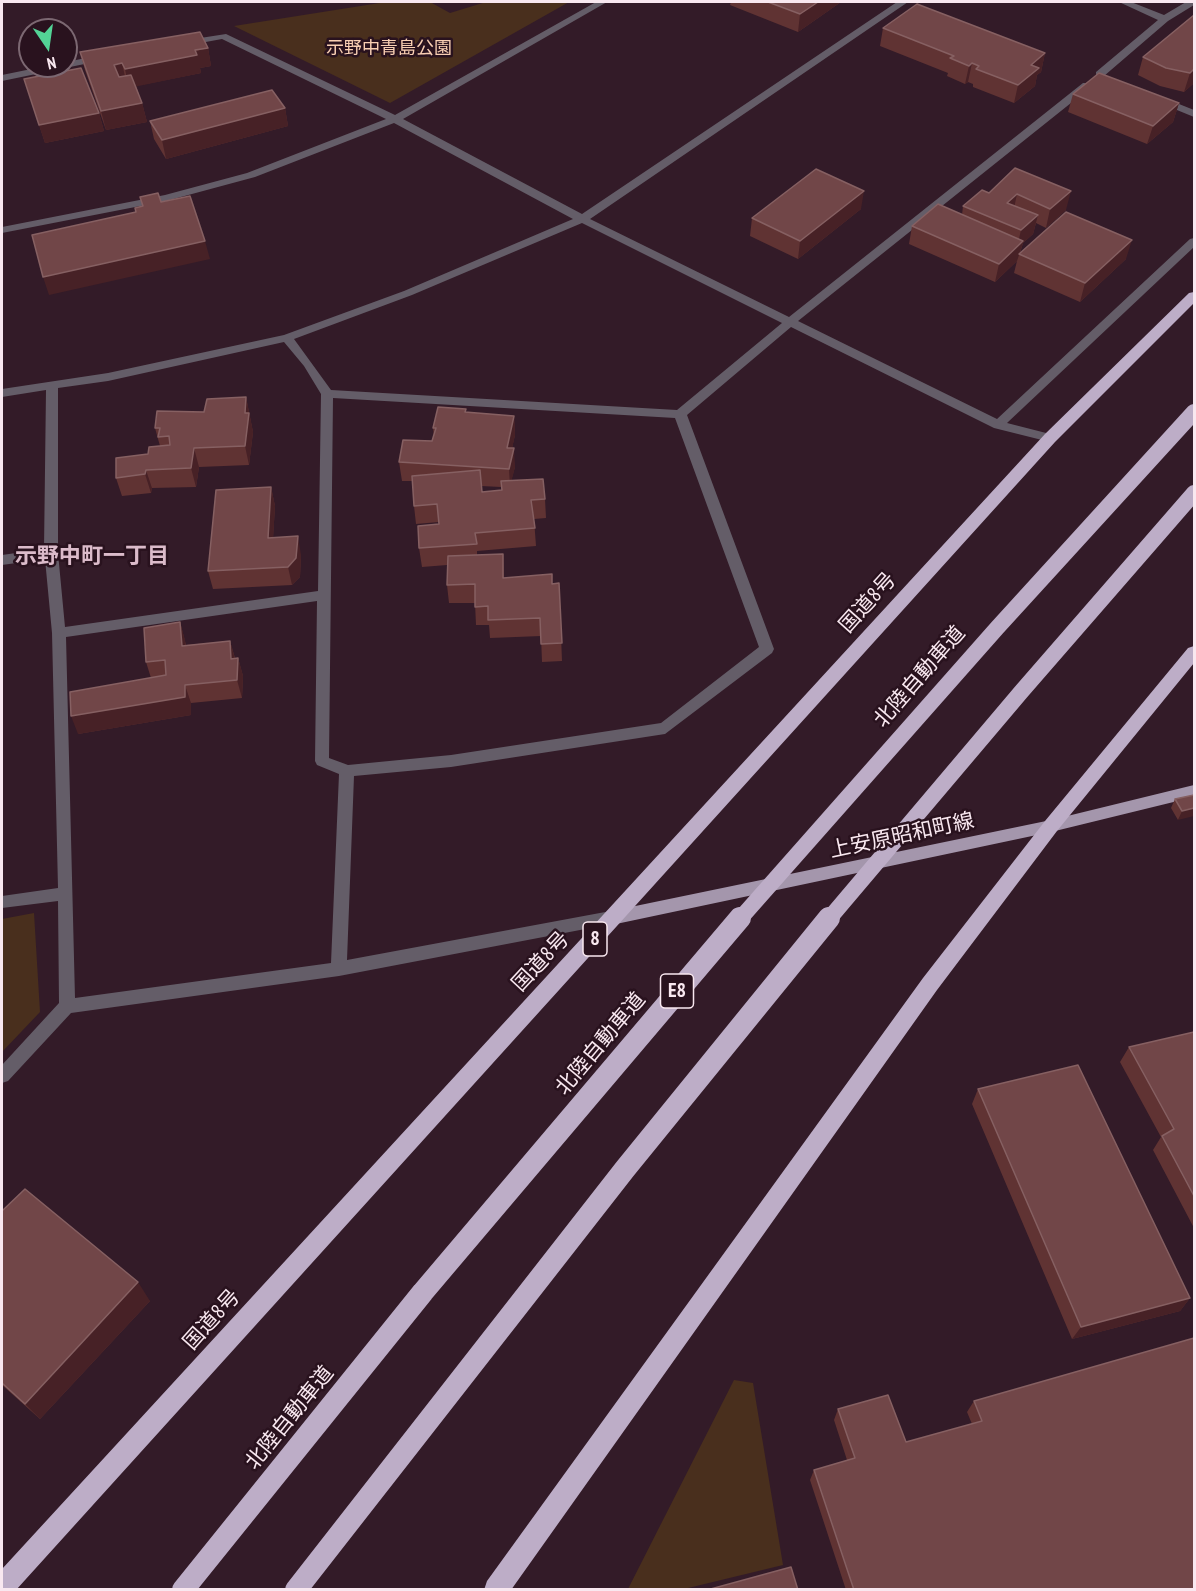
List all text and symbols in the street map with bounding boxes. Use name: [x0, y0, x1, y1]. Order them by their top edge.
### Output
north arrow: [18, 18, 78, 78]
park label: 示野中青島公園: [326, 38, 452, 60]
text: N: [45, 53, 58, 74]
district label: 示野中町一丁目: [15, 544, 169, 570]
street label: 国道8号: [834, 568, 902, 638]
street label: 北陸自動車道: [869, 621, 971, 733]
street label: 上安原昭和町線: [827, 808, 977, 864]
road number: 8: [583, 922, 607, 956]
street label: 国道8号: [507, 927, 575, 997]
road number: E8: [660, 974, 694, 1008]
street label: 北陸自動車道: [551, 988, 651, 1100]
street label: 国道8号: [178, 1285, 246, 1355]
street label: 北陸自動車道: [241, 1361, 339, 1475]

